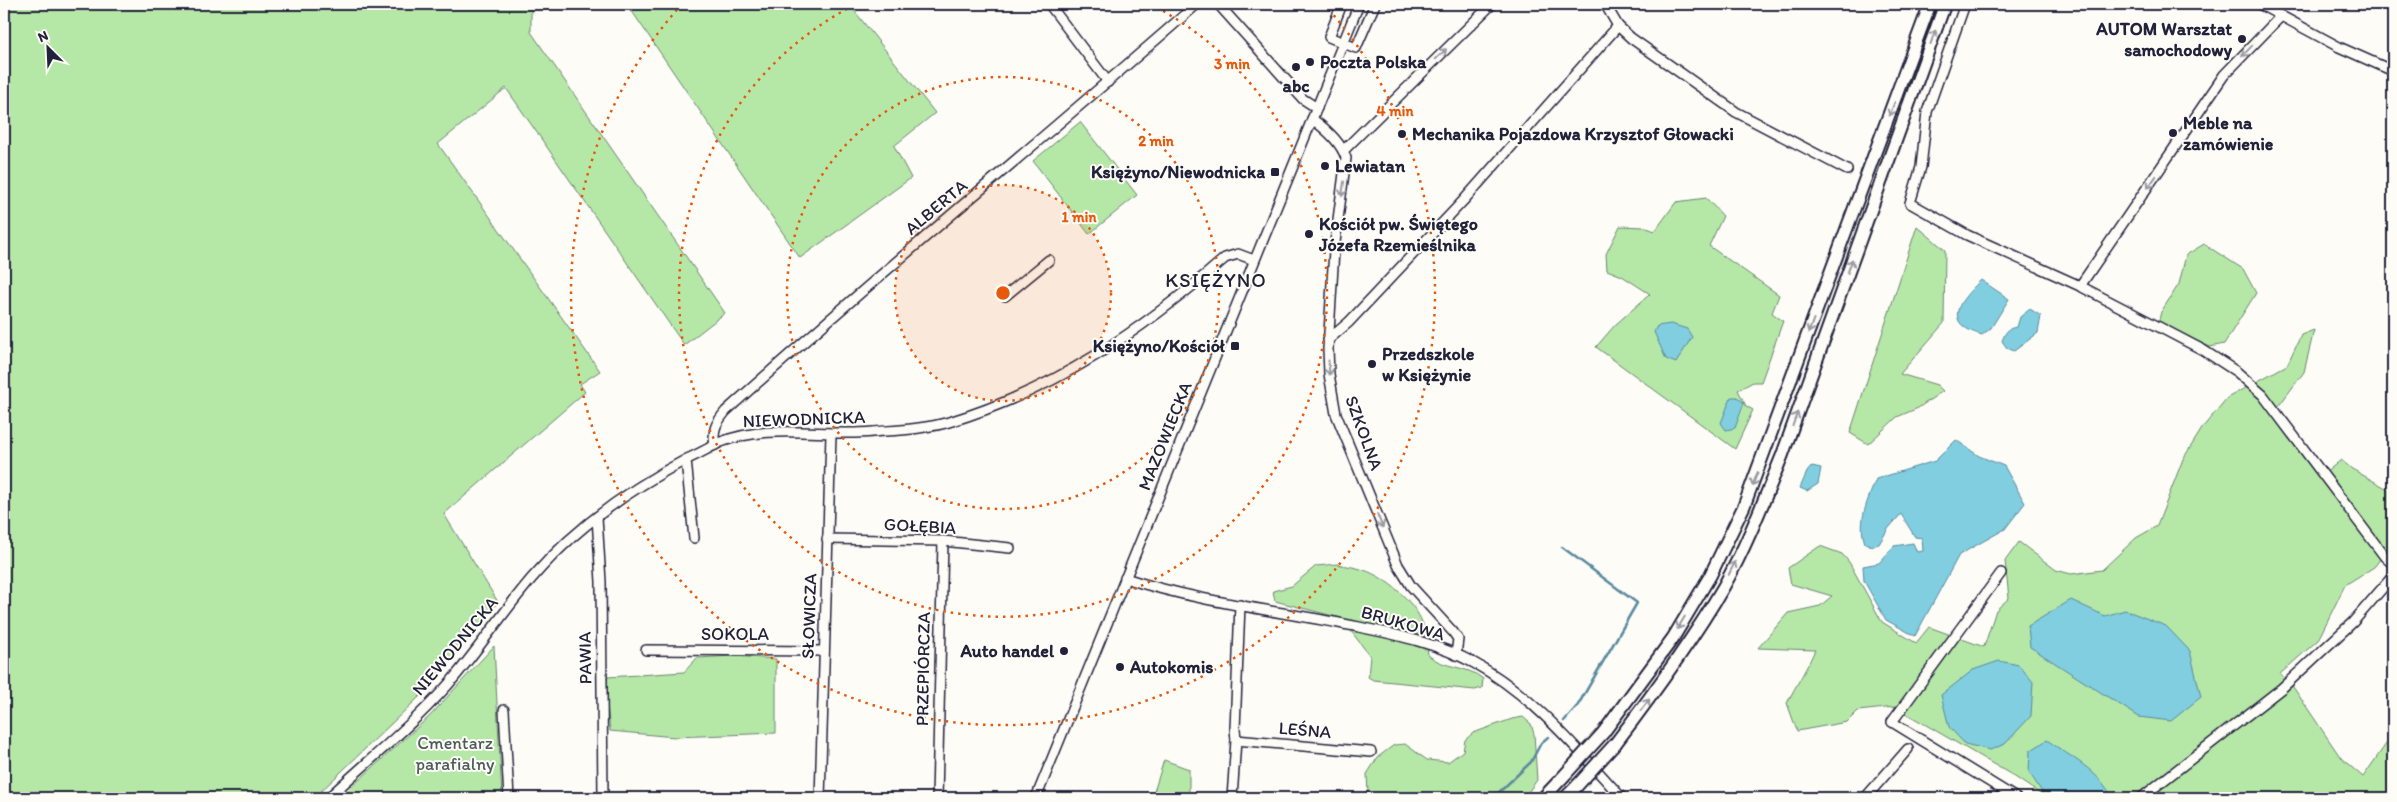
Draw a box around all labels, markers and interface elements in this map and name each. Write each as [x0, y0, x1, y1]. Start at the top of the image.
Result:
place label: AUTOM Warsztat samochodowy [2095, 18, 2233, 61]
north arrow [22, 22, 72, 72]
text: N [35, 27, 51, 46]
one-way arrow [1929, 30, 1938, 46]
marker: AUTOM Warsztat samochodowy [2236, 33, 2248, 45]
one-way arrow [2241, 45, 2253, 57]
one-way arrow [1434, 48, 1447, 60]
place label: Poczta Polska [1320, 51, 1427, 73]
text: 3 min [1214, 55, 1251, 73]
marker: Poczta Polska [1304, 56, 1316, 68]
marker: abc [1290, 61, 1302, 73]
place label: abc [1283, 75, 1310, 97]
one-way arrow [1887, 100, 1896, 116]
text: 4 min [1377, 102, 1414, 120]
place label: Meble na zamówienie [2183, 112, 2274, 155]
place label: Mechanika Pojazdowa Krzysztof Głowacki [1412, 123, 1734, 145]
marker: Meble na zamówienie [2167, 127, 2179, 139]
marker: Mechanika Pojazdowa Krzysztof Głowacki [1396, 128, 1408, 140]
text: 2 min [1138, 132, 1175, 150]
place label: Lewiatan [1335, 155, 1406, 177]
marker: Lewiatan [1319, 160, 1331, 172]
place label: Księżyno/Niewodnicka [1091, 161, 1265, 183]
marker: Księżyno/Niewodnicka [1269, 166, 1281, 178]
street label: ALBERTA [900, 174, 972, 239]
one-way arrow [2147, 175, 2157, 189]
one-way arrow [1337, 181, 1347, 197]
text: 1 min [1062, 208, 1097, 226]
place label: Kościół pw. Świętego Józefa Rzemieślnika [1318, 213, 1478, 256]
marker: Kościół pw. Świętego Józefa Rzemieślnika [1303, 228, 1315, 240]
one-way arrow [1846, 258, 1855, 274]
district label: KSIĘŻYNO [1165, 268, 1267, 292]
centre of rings [994, 284, 1012, 302]
one-way arrow [1806, 318, 1815, 334]
place label: Księżyno/Kościół [1093, 335, 1226, 357]
marker: Księżyno/Kościół [1229, 340, 1241, 352]
place label: Przedszkole w Księżynie [1382, 343, 1475, 386]
marker: Przedszkole w Księżynie [1366, 358, 1378, 370]
one-way arrow [1324, 360, 1334, 376]
street label: MAZOWIECKA [1133, 378, 1197, 494]
street label: SZKOLNA [1340, 393, 1388, 474]
street label: NIEWODNICKA [742, 406, 866, 432]
one-way arrow [1791, 412, 1800, 427]
one-way arrow [1750, 471, 1759, 486]
street label: GOŁĘBIA [883, 513, 957, 539]
one-way arrow [1377, 514, 1386, 529]
one-way arrow [1728, 561, 1738, 576]
street label: SŁOWICZA [797, 572, 822, 659]
street label: NIEWODNICKA [407, 592, 503, 700]
street label: BRUKOWA [1359, 601, 1448, 646]
street label: PRZEPIÓRCZA [911, 611, 935, 726]
one-way arrow [1676, 616, 1686, 630]
street label: SOKOLA [701, 623, 769, 645]
street label: PAWIA [574, 631, 596, 685]
place label: Auto handel [959, 640, 1055, 662]
marker: Auto handel [1058, 645, 1070, 657]
place label: Autokomis [1129, 656, 1213, 678]
marker: Autokomis [1114, 661, 1126, 673]
one-way arrow [1640, 698, 1650, 712]
street label: LEŚNA [1278, 717, 1333, 743]
park label: Cmentarz parafialny [415, 732, 495, 775]

